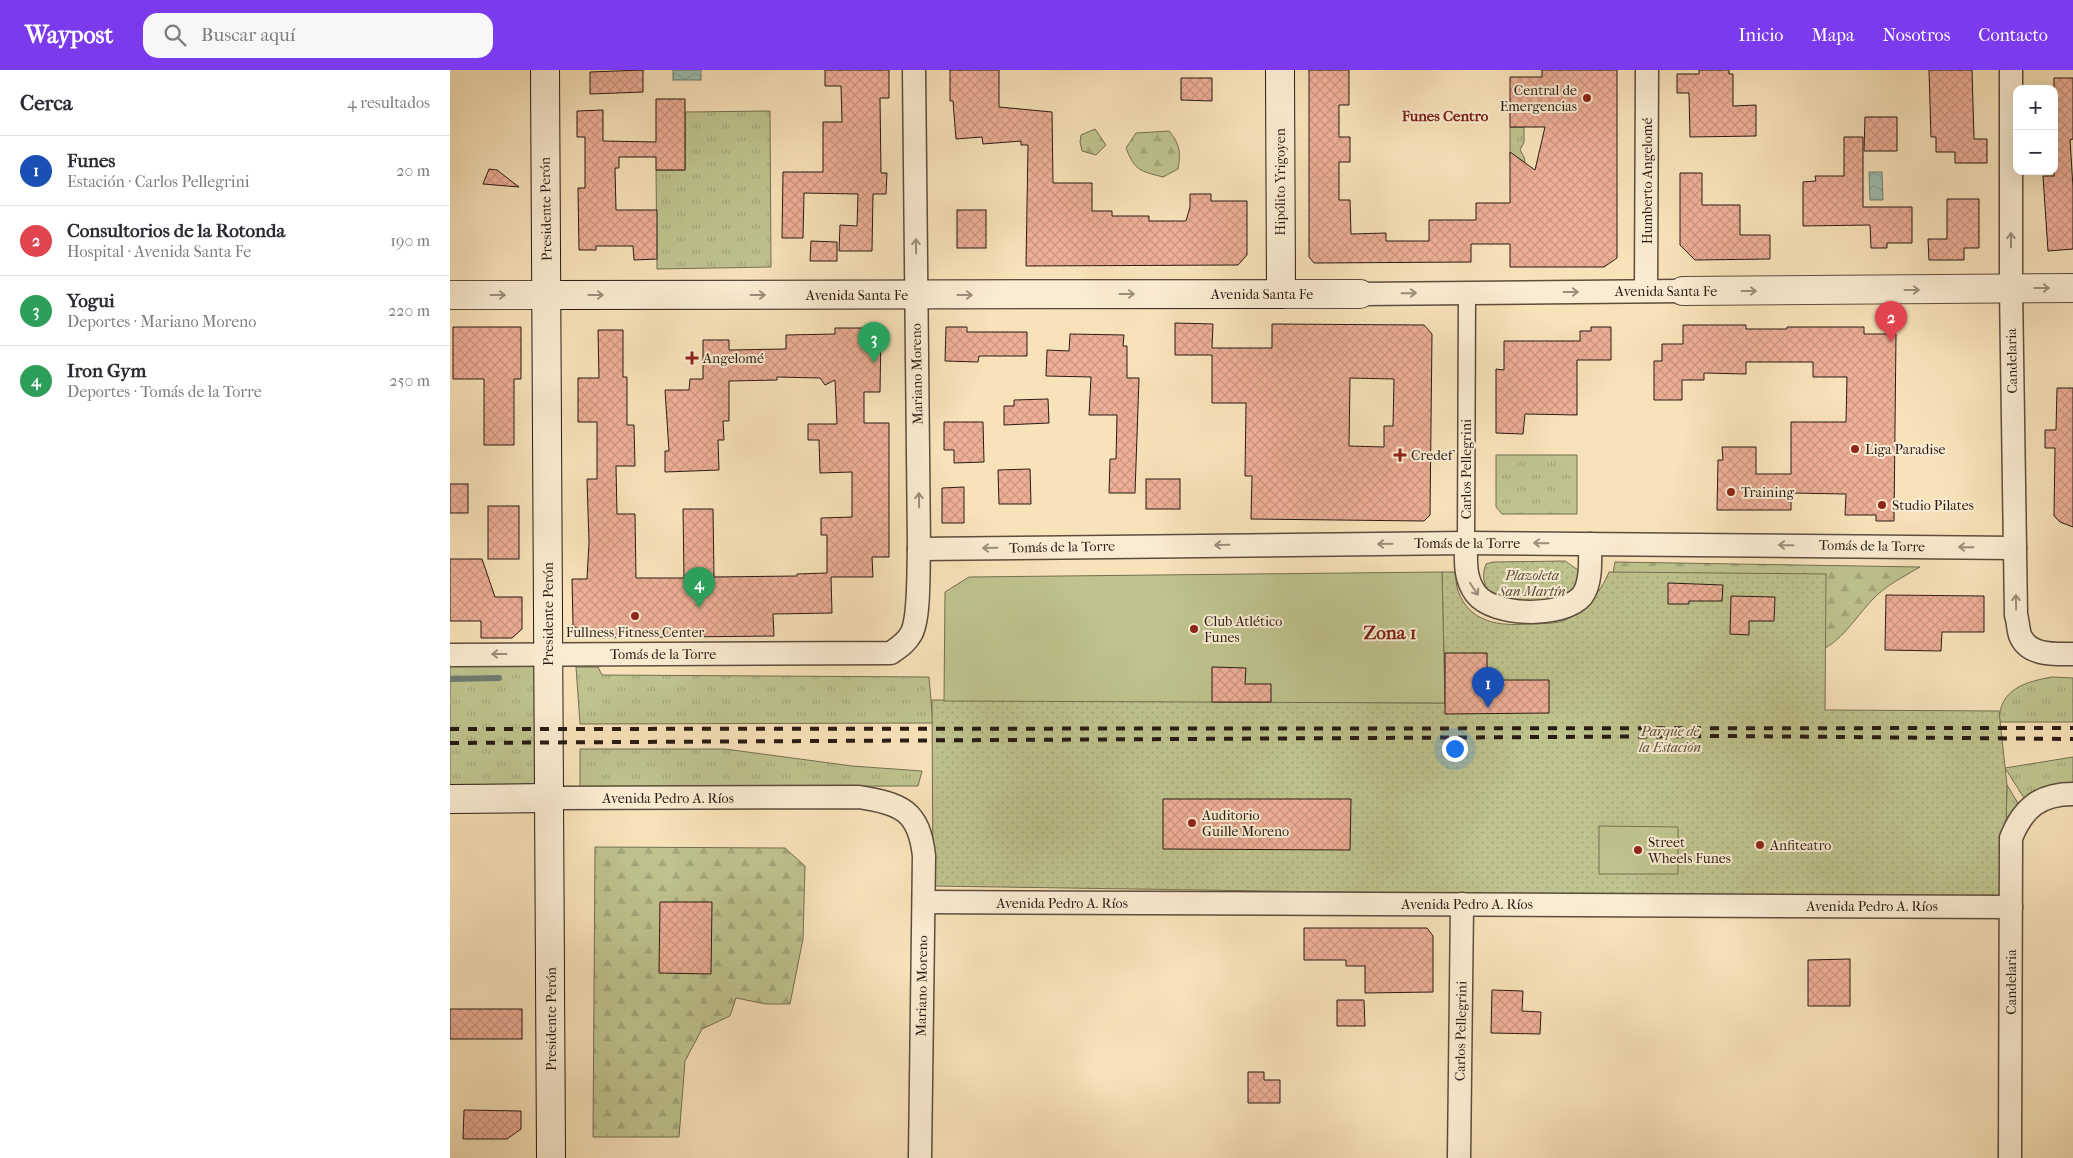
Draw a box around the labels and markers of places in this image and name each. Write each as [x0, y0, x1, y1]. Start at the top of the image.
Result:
place label: Central de Emergencias [1500, 82, 1577, 115]
marker: Central de Emergencias [1581, 92, 1593, 104]
pin: 2 [1875, 301, 1907, 342]
pin: 3 [858, 322, 890, 363]
place label: Angelomé [702, 350, 764, 367]
marker: Angelomé [685, 351, 699, 365]
place label: Liga Paradise [1865, 441, 1946, 458]
marker: Liga Paradise [1849, 443, 1861, 455]
place label: Credef [1411, 447, 1456, 464]
marker: Credef [1393, 448, 1407, 462]
place label: Training [1741, 484, 1794, 501]
marker: Training [1725, 486, 1737, 498]
place label: Studio Pilates [1892, 497, 1974, 514]
marker: Studio Pilates [1876, 499, 1888, 511]
pin: 4 [683, 567, 715, 608]
marker: Fullness Fitness Center [629, 610, 641, 622]
place label: Club Atlético Funes [1204, 613, 1282, 646]
marker: Club Atlético Funes [1188, 623, 1200, 635]
place label: Fullness Fitness Center [566, 624, 704, 641]
pin: 1 [1472, 667, 1504, 708]
place label: Auditorio Guille Moreno [1201, 807, 1289, 840]
marker: Auditorio Guille Moreno [1186, 817, 1198, 829]
place label: Street Wheels Funes [1647, 834, 1731, 867]
place label: Anfiteatro [1769, 837, 1831, 854]
marker: Anfiteatro [1754, 839, 1766, 851]
marker: Street Wheels Funes [1632, 844, 1644, 856]

